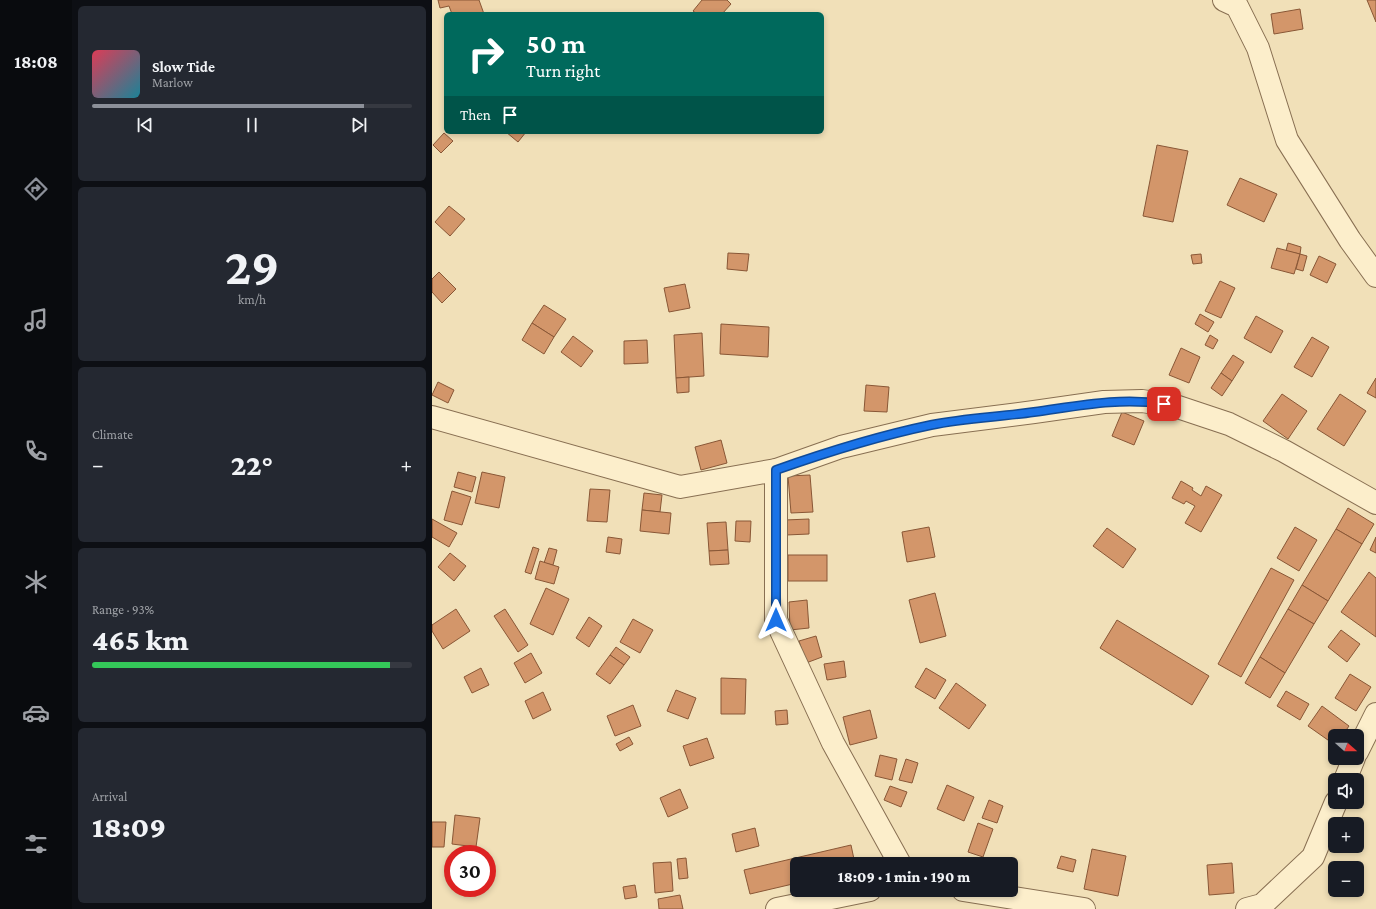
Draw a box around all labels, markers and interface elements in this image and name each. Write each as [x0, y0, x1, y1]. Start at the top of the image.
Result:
icon: right [460, 28, 512, 80]
text: 50 m [526, 28, 586, 59]
text: 18:08 [14, 52, 58, 72]
text: Slow Tide [152, 59, 215, 75]
text: Turn right [526, 61, 600, 81]
text: Marlow [152, 75, 193, 90]
icon: arrive [499, 104, 521, 126]
text: Then [460, 107, 491, 123]
icon: previous [134, 114, 156, 136]
icon: pause [241, 114, 263, 136]
icon: next [348, 114, 370, 136]
icon: directions [22, 175, 50, 203]
text: 29 [225, 237, 279, 295]
text: km/h [238, 292, 266, 307]
icon: music [22, 306, 50, 334]
pin [1147, 387, 1181, 421]
icon: arrive [1153, 393, 1175, 415]
text: Climate [92, 427, 133, 442]
icon: phone [22, 437, 50, 465]
text: 22° [231, 448, 273, 481]
text: − [92, 452, 104, 477]
text: + [400, 452, 412, 477]
icon: climate [22, 568, 50, 596]
position arrow [755, 599, 797, 641]
text: Range · 93% [92, 602, 154, 617]
text: 465 km [92, 623, 189, 656]
icon: car [22, 699, 50, 727]
north arrow [1328, 729, 1364, 765]
map controls [1328, 729, 1364, 897]
button: sound [1328, 773, 1364, 809]
text: Arrival [92, 789, 127, 804]
text: 18:09 [92, 810, 166, 843]
button: + [1328, 817, 1364, 853]
icon: filters [22, 830, 50, 858]
speed limit sign: 30 [444, 845, 496, 897]
button: − [1328, 861, 1364, 897]
text: 18:09 · 1 min · 190 m [838, 869, 970, 885]

